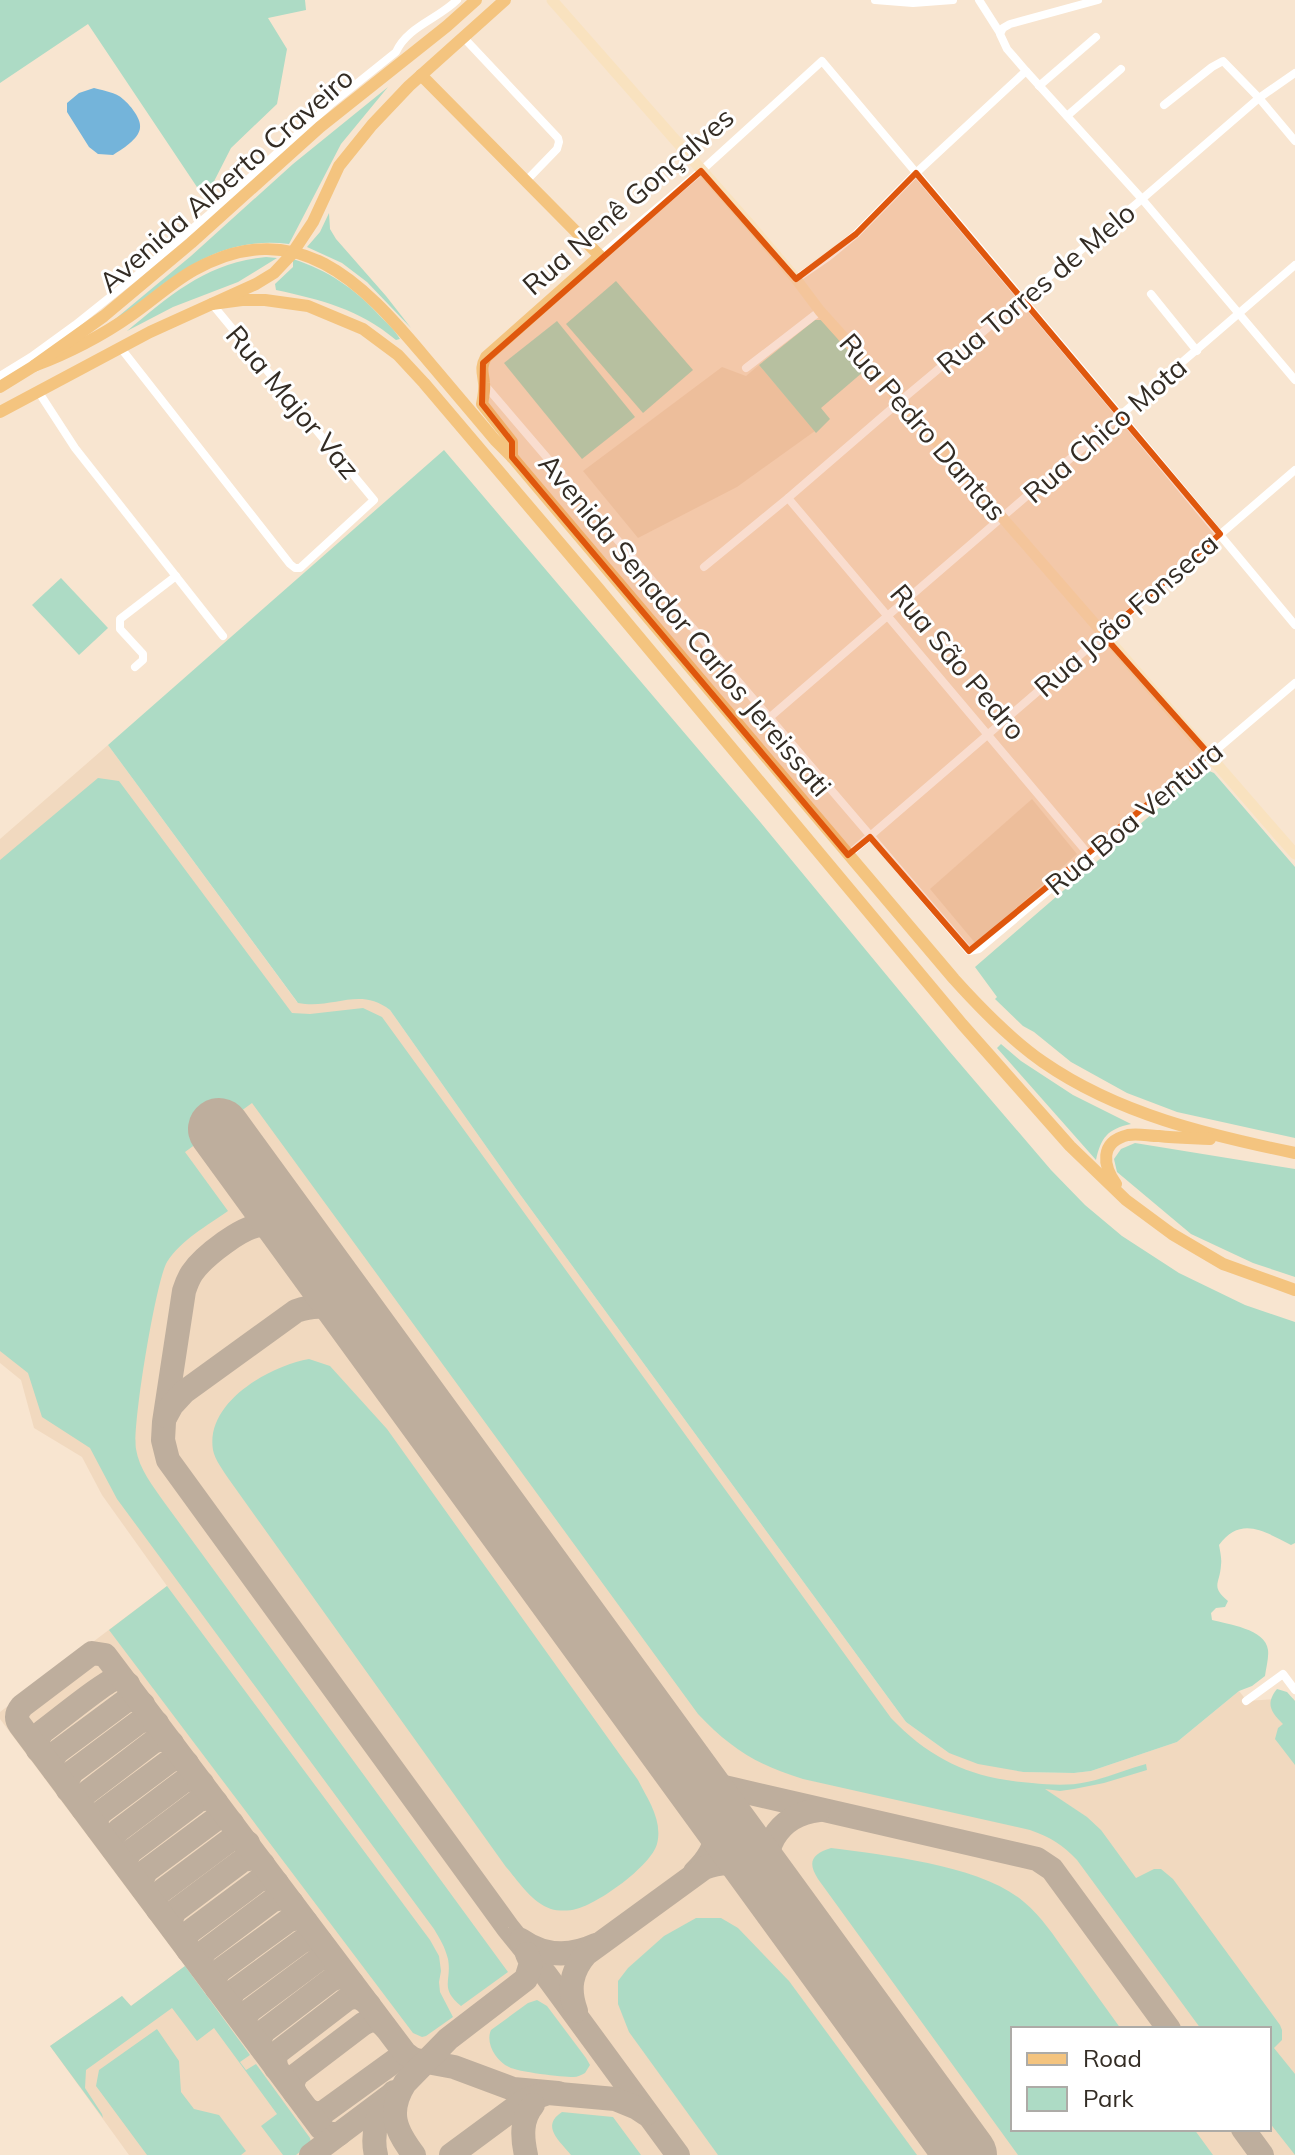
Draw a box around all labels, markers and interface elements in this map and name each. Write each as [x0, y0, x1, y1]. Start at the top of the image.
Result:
street label: Avenida Alberto Craveiro [91, 60, 360, 300]
street label: Rua Nenê Gonçalves [515, 99, 741, 302]
street label: Rua Torres de Melo [929, 194, 1142, 381]
street label: Rua Major Vaz [219, 318, 368, 486]
street label: Rua Pedro Dantas [832, 326, 1014, 528]
street label: Rua Chico Mota [1016, 349, 1194, 510]
street label: Avenida Senador Carlos Jereissati [532, 446, 839, 803]
street label: Rua João Fonseca [1027, 525, 1225, 704]
street label: Rua São Pedro [883, 577, 1034, 747]
street label: Rua Boa Ventura [1038, 733, 1230, 902]
legend [1011, 2027, 1271, 2131]
text: Road [1083, 2043, 1142, 2073]
text: Park [1083, 2083, 1134, 2113]

